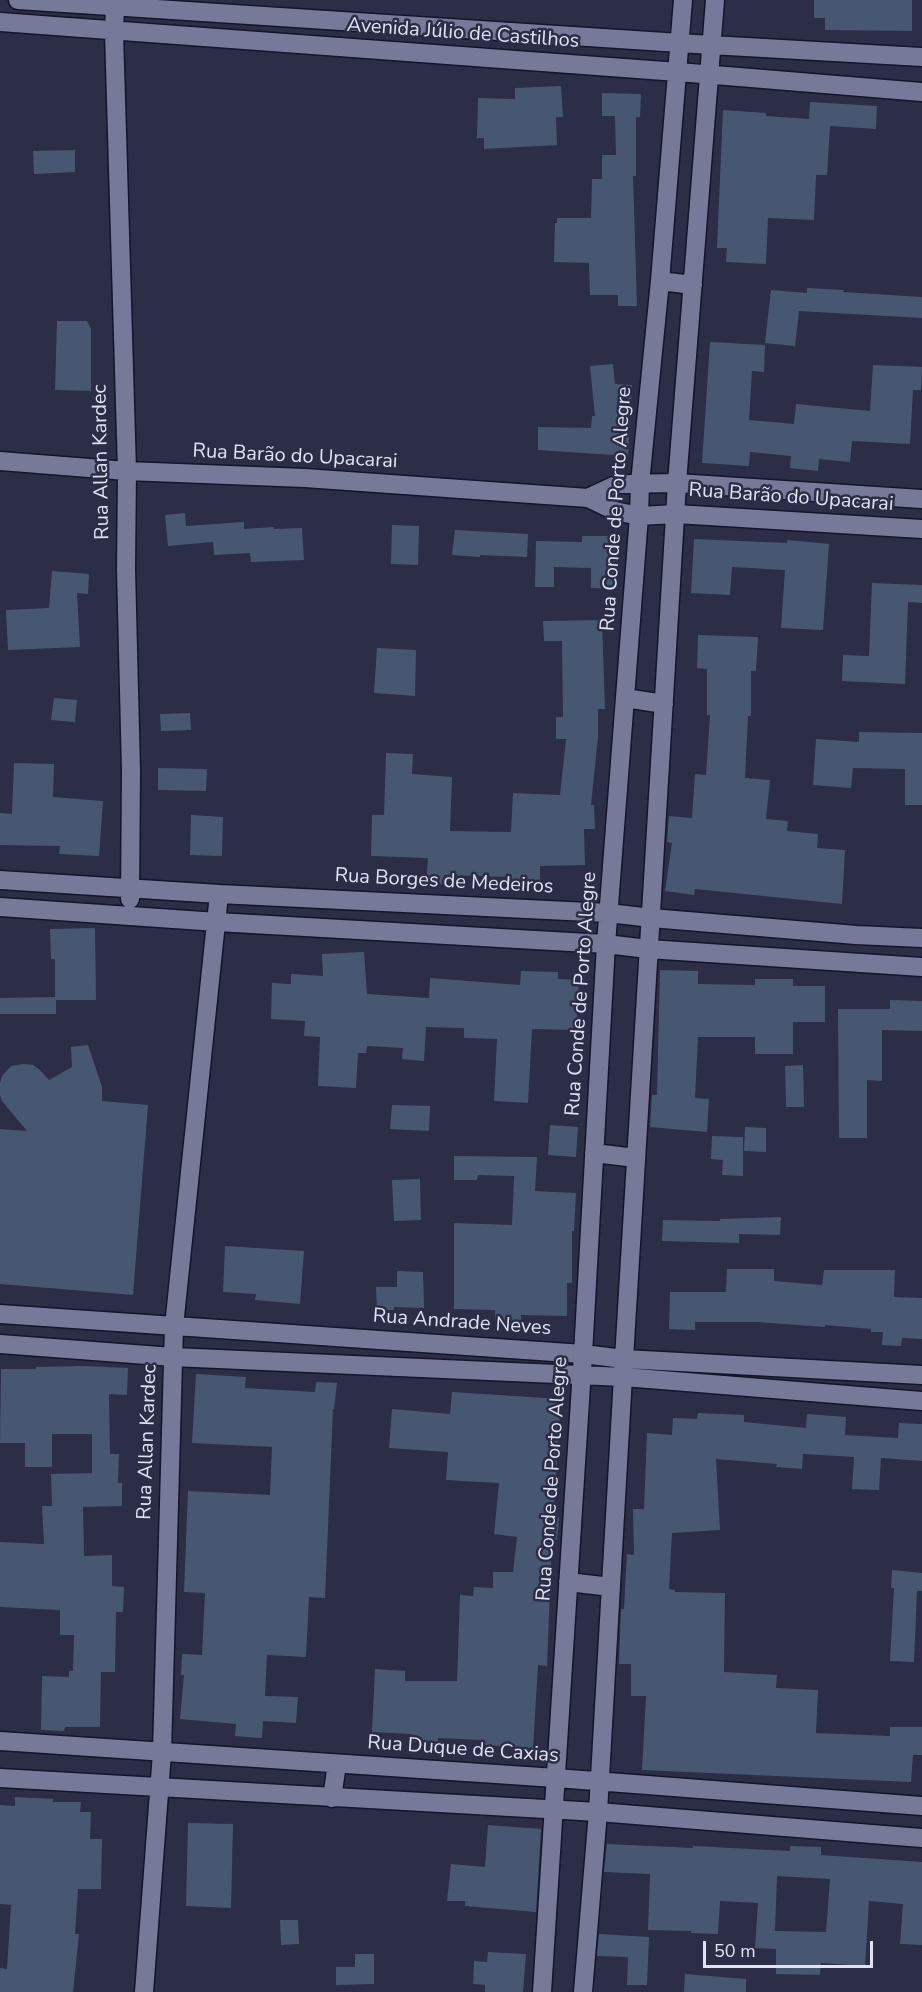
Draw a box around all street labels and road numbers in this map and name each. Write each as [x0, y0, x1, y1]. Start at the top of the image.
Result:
street label: Avenida Júlio de Castilhos [346, 14, 580, 54]
street label: Rua Allan Kardec [89, 384, 115, 540]
street label: Rua Conde de Porto Alegre [596, 386, 638, 632]
street label: Rua Barão do Upacarai [192, 440, 398, 474]
street label: Rua Barão do Upacarai [688, 479, 894, 517]
street label: Rua Borges de Medeiros [334, 864, 554, 900]
street label: Rua Conde de Porto Alegre [561, 871, 603, 1117]
street label: Rua Andrade Neves [372, 1305, 552, 1341]
street label: Rua Conde de Porto Alegre [532, 1356, 574, 1602]
street label: Rua Allan Kardec [133, 1364, 163, 1520]
street label: Rua Duque de Caxias [367, 1731, 559, 1769]

